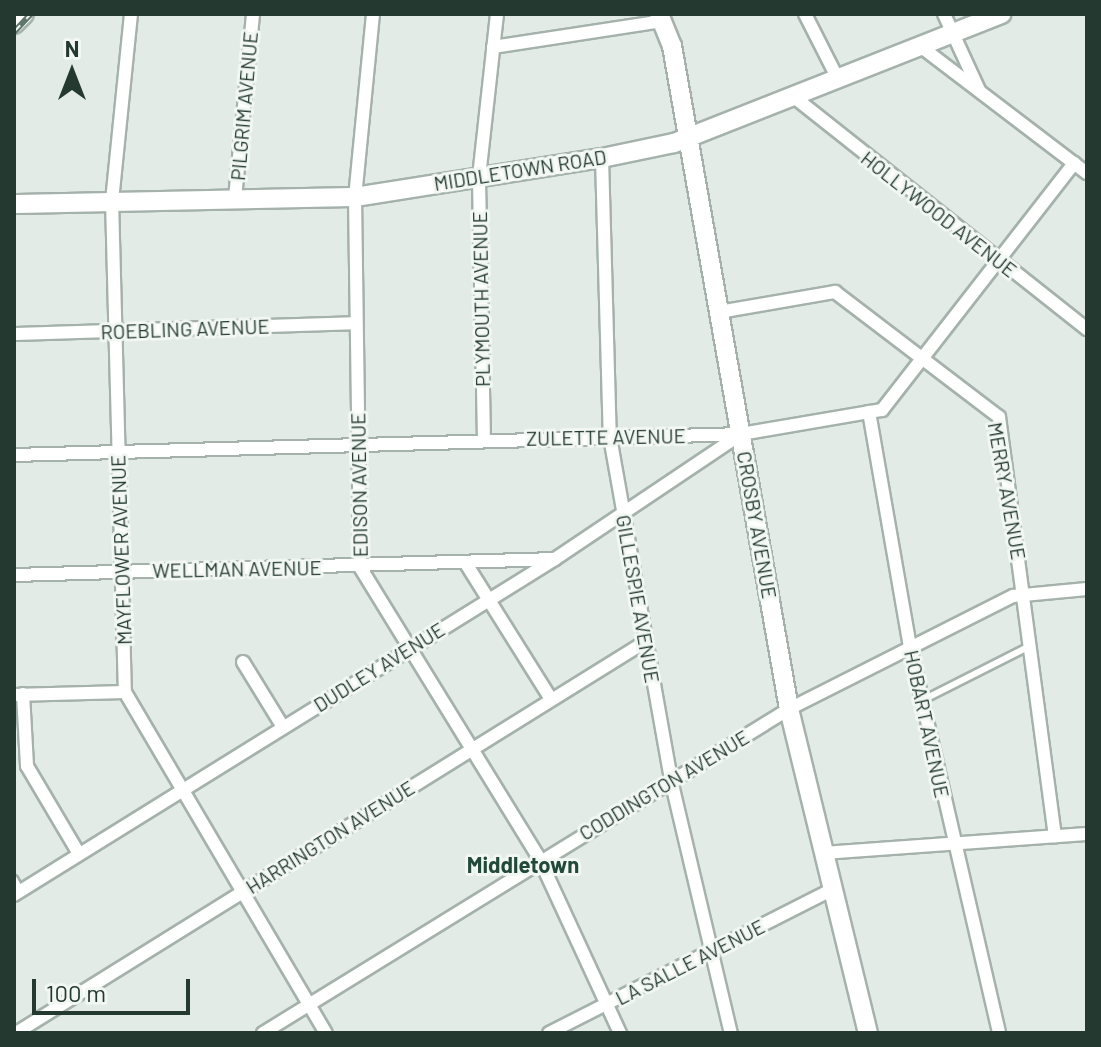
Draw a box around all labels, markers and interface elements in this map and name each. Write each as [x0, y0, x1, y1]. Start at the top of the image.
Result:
street label: PILGRIM AVENUE [226, 30, 262, 182]
north arrow [32, 32, 112, 112]
text: N [65, 35, 79, 61]
street label: MIDDLETOWN ROAD [432, 145, 608, 195]
street label: HOLLYWOOD AVENUE [856, 146, 1022, 282]
street label: PLYMOUTH AVENUE [467, 211, 495, 387]
street label: ROEBLING AVENUE [100, 314, 270, 344]
street label: EDISON AVENUE [346, 412, 372, 558]
street label: MERRY AVENUE [983, 420, 1031, 562]
street label: ZULETTE AVENUE [526, 424, 686, 450]
street label: CROSBY AVENUE [732, 449, 782, 601]
street label: MAYFLOWER AVENUE [106, 455, 136, 645]
street label: GILLESPIE AVENUE [611, 513, 665, 685]
street label: WELLMAN AVENUE [152, 556, 322, 582]
street label: DUDLEY AVENUE [309, 617, 449, 717]
street label: HOBART AVENUE [900, 648, 954, 800]
street label: CODDINGTON AVENUE [575, 725, 753, 845]
street label: HARRINGTON AVENUE [241, 775, 419, 899]
district label: Middletown [467, 852, 579, 878]
street label: LA SALLE AVENUE [611, 914, 769, 1010]
scale bar [36, 963, 194, 1013]
text: 100 m [46, 978, 106, 1007]

